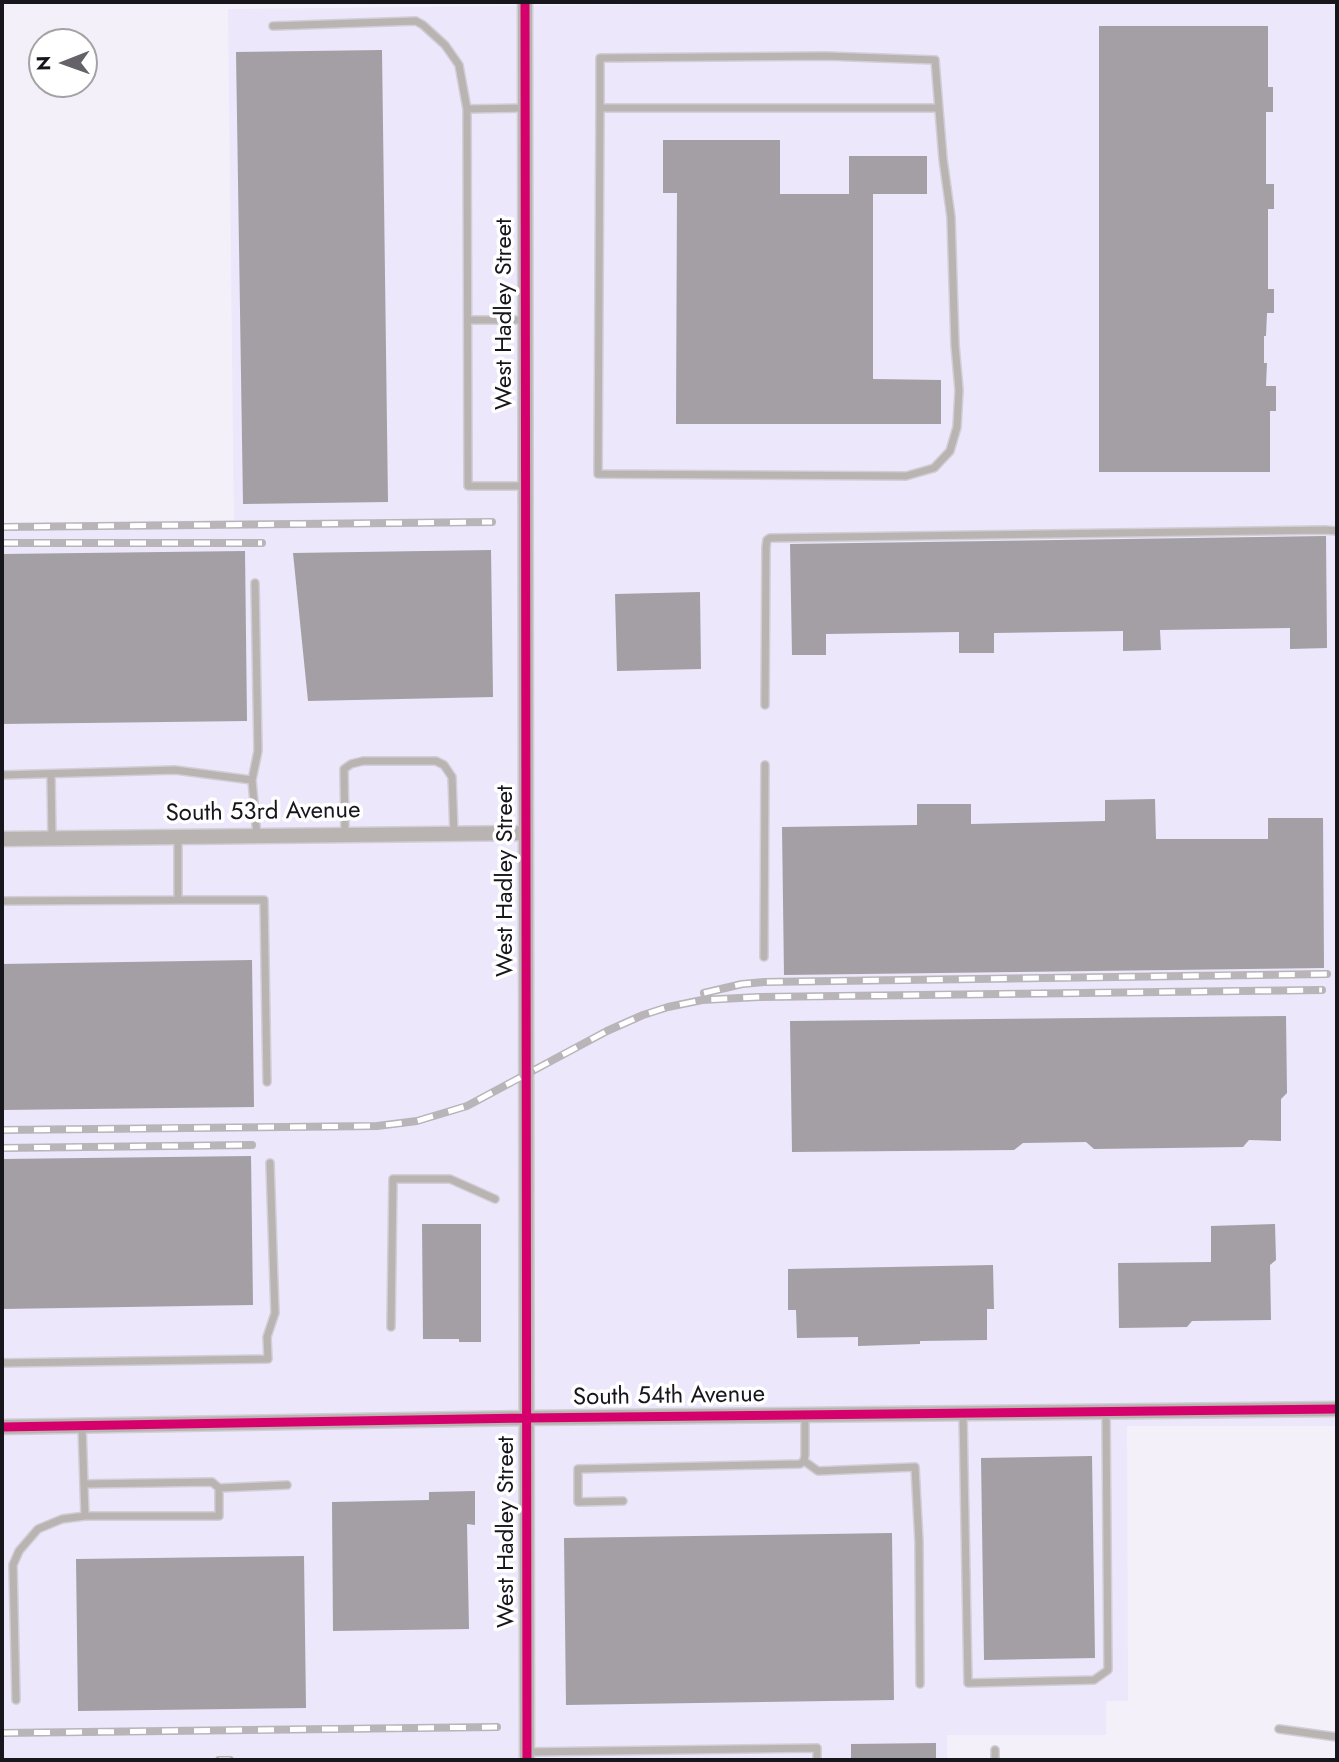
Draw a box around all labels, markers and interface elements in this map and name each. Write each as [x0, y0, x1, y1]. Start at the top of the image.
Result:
north arrow [28, 28, 98, 98]
text: N [30, 56, 57, 71]
street label: West Hadley Street [491, 218, 519, 410]
street label: West Hadley Street [492, 785, 520, 977]
street label: South 53rd Avenue [165, 797, 361, 829]
street label: South 54th Avenue [573, 1381, 765, 1413]
street label: West Hadley Street [493, 1436, 521, 1628]

